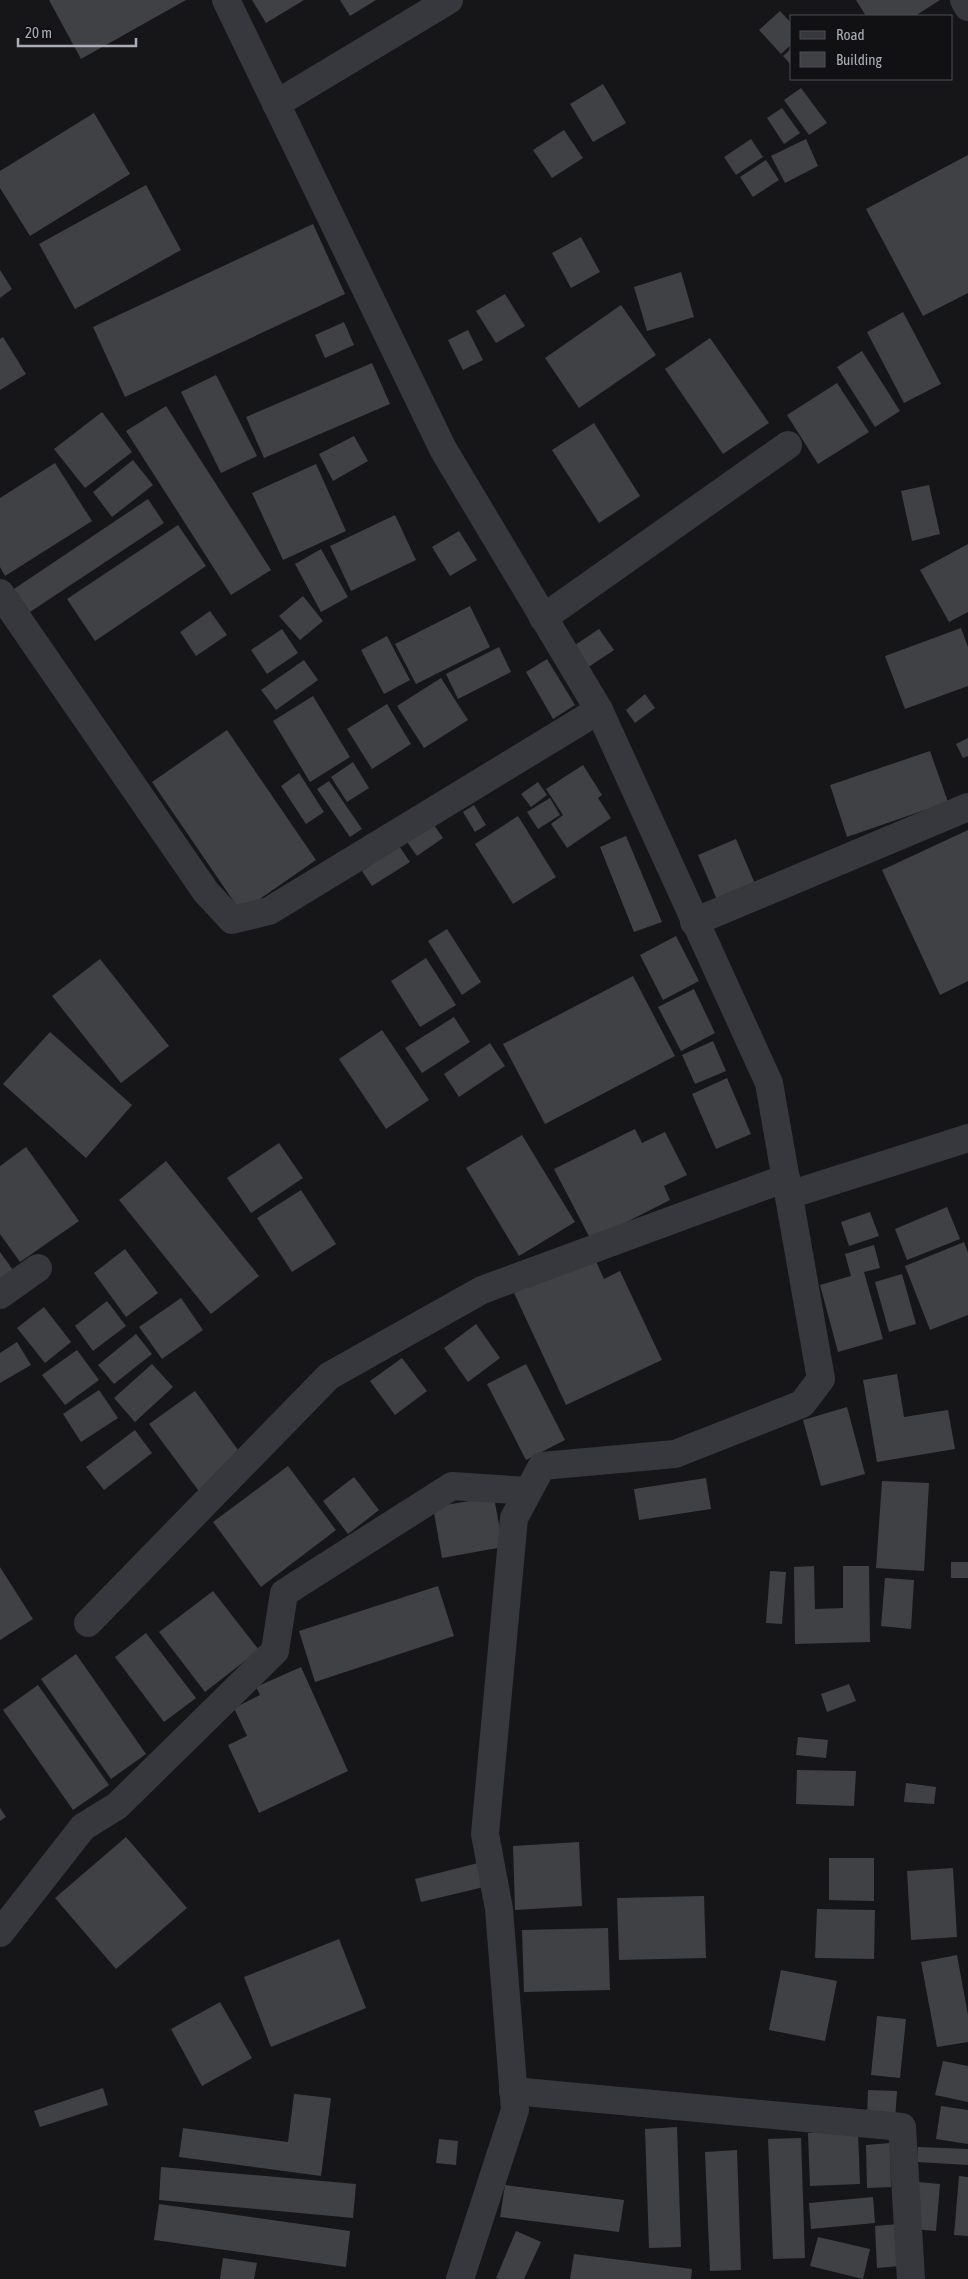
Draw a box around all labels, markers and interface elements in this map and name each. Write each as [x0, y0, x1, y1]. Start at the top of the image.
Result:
scale bar [18, 15, 135, 47]
legend [790, 15, 953, 80]
text: 20 m [25, 24, 52, 41]
text: Road [836, 26, 865, 43]
text: Building [836, 51, 882, 68]

